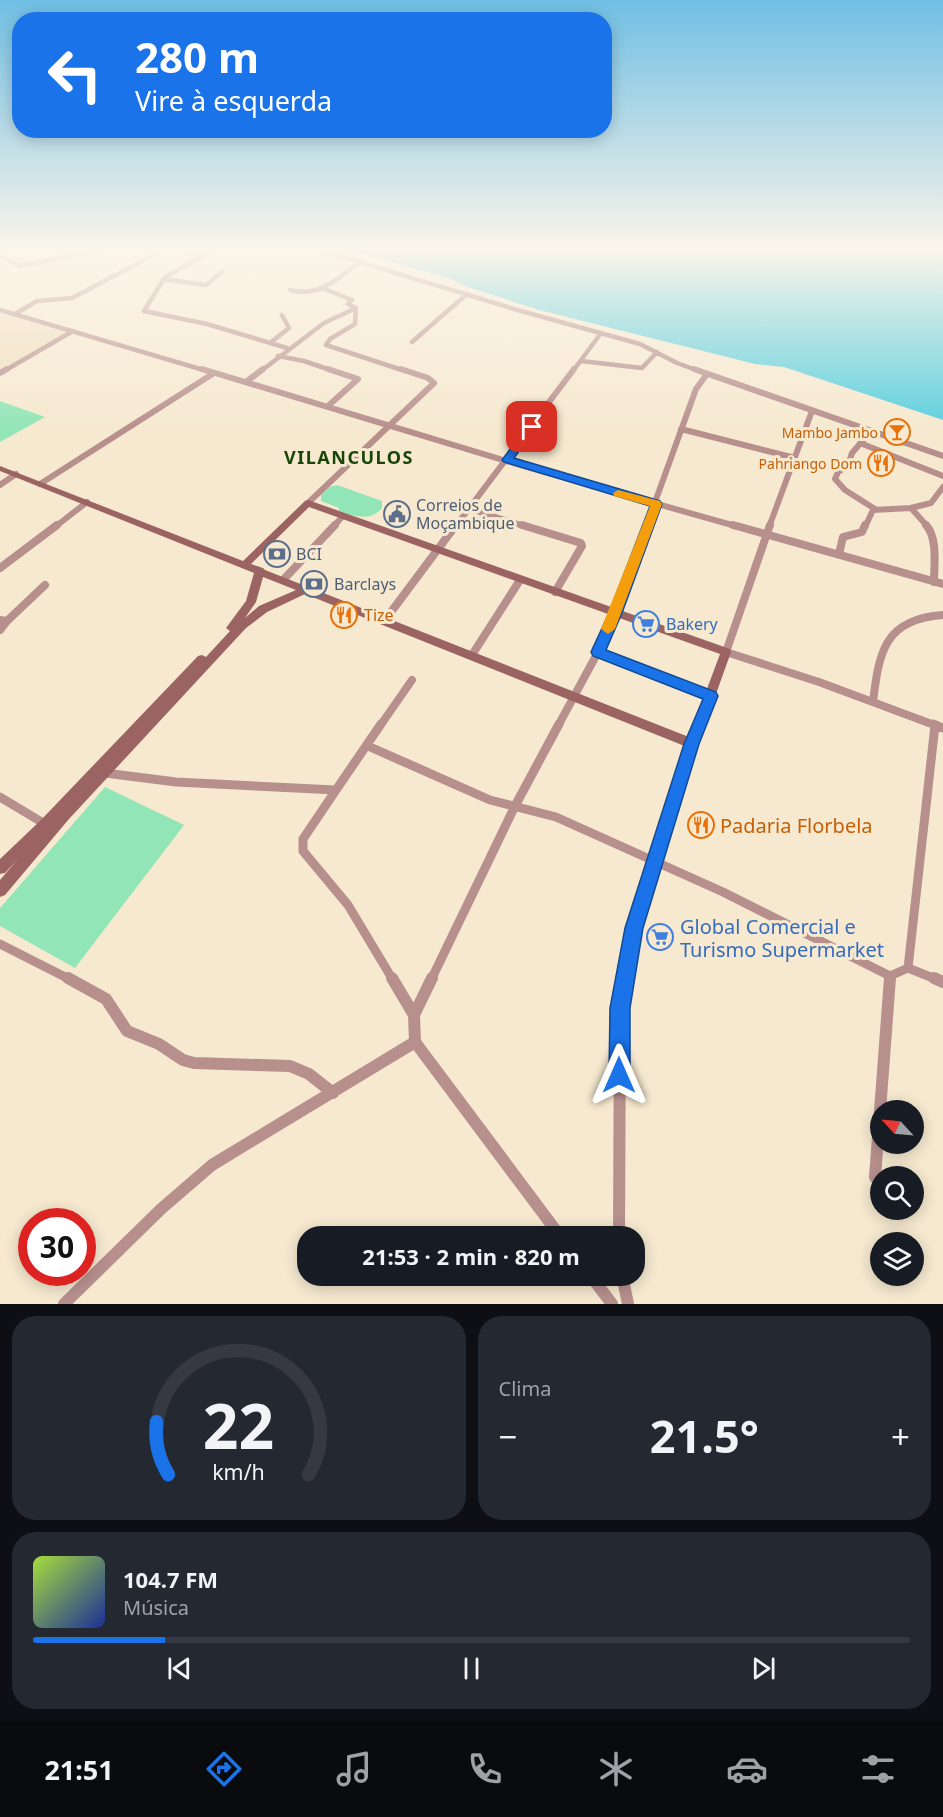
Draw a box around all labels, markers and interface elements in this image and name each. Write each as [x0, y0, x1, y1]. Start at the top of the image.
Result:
text: 280 m [135, 28, 259, 85]
icon: left [36, 36, 114, 114]
text: Vire à esquerda [135, 82, 332, 119]
pin [506, 401, 557, 452]
icon: arrive [515, 410, 548, 443]
bar icon: Mambo Jambo [882, 417, 912, 447]
place label: Mambo Jambo [782, 423, 878, 442]
district label: VILANCULOS [284, 445, 414, 469]
restaurant icon: Pahriango Dom [866, 448, 896, 478]
place label: Pahriango Dom [759, 454, 862, 473]
place label: Correios de Moçambique [416, 494, 515, 534]
public building icon: Correios de Moçambique [382, 499, 412, 529]
bank icon: BCI [262, 539, 292, 569]
place label: BCI [296, 543, 322, 565]
bank icon: Barclays [299, 569, 329, 599]
place label: Barclays [334, 573, 396, 595]
restaurant icon: Tize [329, 600, 359, 630]
place label: Tize [364, 604, 394, 626]
supermarket icon: Bakery [631, 609, 661, 639]
place label: Bakery [666, 613, 719, 635]
restaurant icon: Padaria Florbela [686, 810, 716, 840]
place label: Padaria Florbela [720, 812, 873, 839]
place label: Global Comercial e Turismo Supermarket [680, 913, 884, 963]
supermarket icon: Global Comercial e Turismo Supermarket [645, 922, 675, 952]
position arrow [587, 1043, 651, 1107]
north arrow [870, 1100, 924, 1154]
map controls [870, 1100, 924, 1286]
button: search [870, 1166, 924, 1220]
speed limit sign: 30 [18, 1208, 96, 1286]
button: layers [870, 1232, 924, 1286]
text: 21:53 · 2 min · 820 m [362, 1241, 580, 1271]
text: Clima [499, 1375, 551, 1402]
text: 22 [203, 1382, 274, 1467]
text: 21.5° [650, 1405, 759, 1466]
text: − [499, 1414, 517, 1459]
text: + [891, 1414, 910, 1459]
text: km/h [212, 1457, 265, 1486]
text: 104.7 FM [123, 1564, 218, 1594]
text: Música [123, 1594, 189, 1621]
icon: previous [163, 1652, 196, 1685]
icon: pause [455, 1652, 488, 1685]
icon: next [747, 1652, 780, 1685]
icon: directions [203, 1748, 245, 1790]
icon: music [333, 1748, 375, 1790]
icon: phone [464, 1748, 506, 1790]
icon: climate [595, 1748, 637, 1790]
icon: car [726, 1748, 768, 1790]
icon: filters [857, 1748, 899, 1790]
text: 21:51 [44, 1751, 114, 1788]

